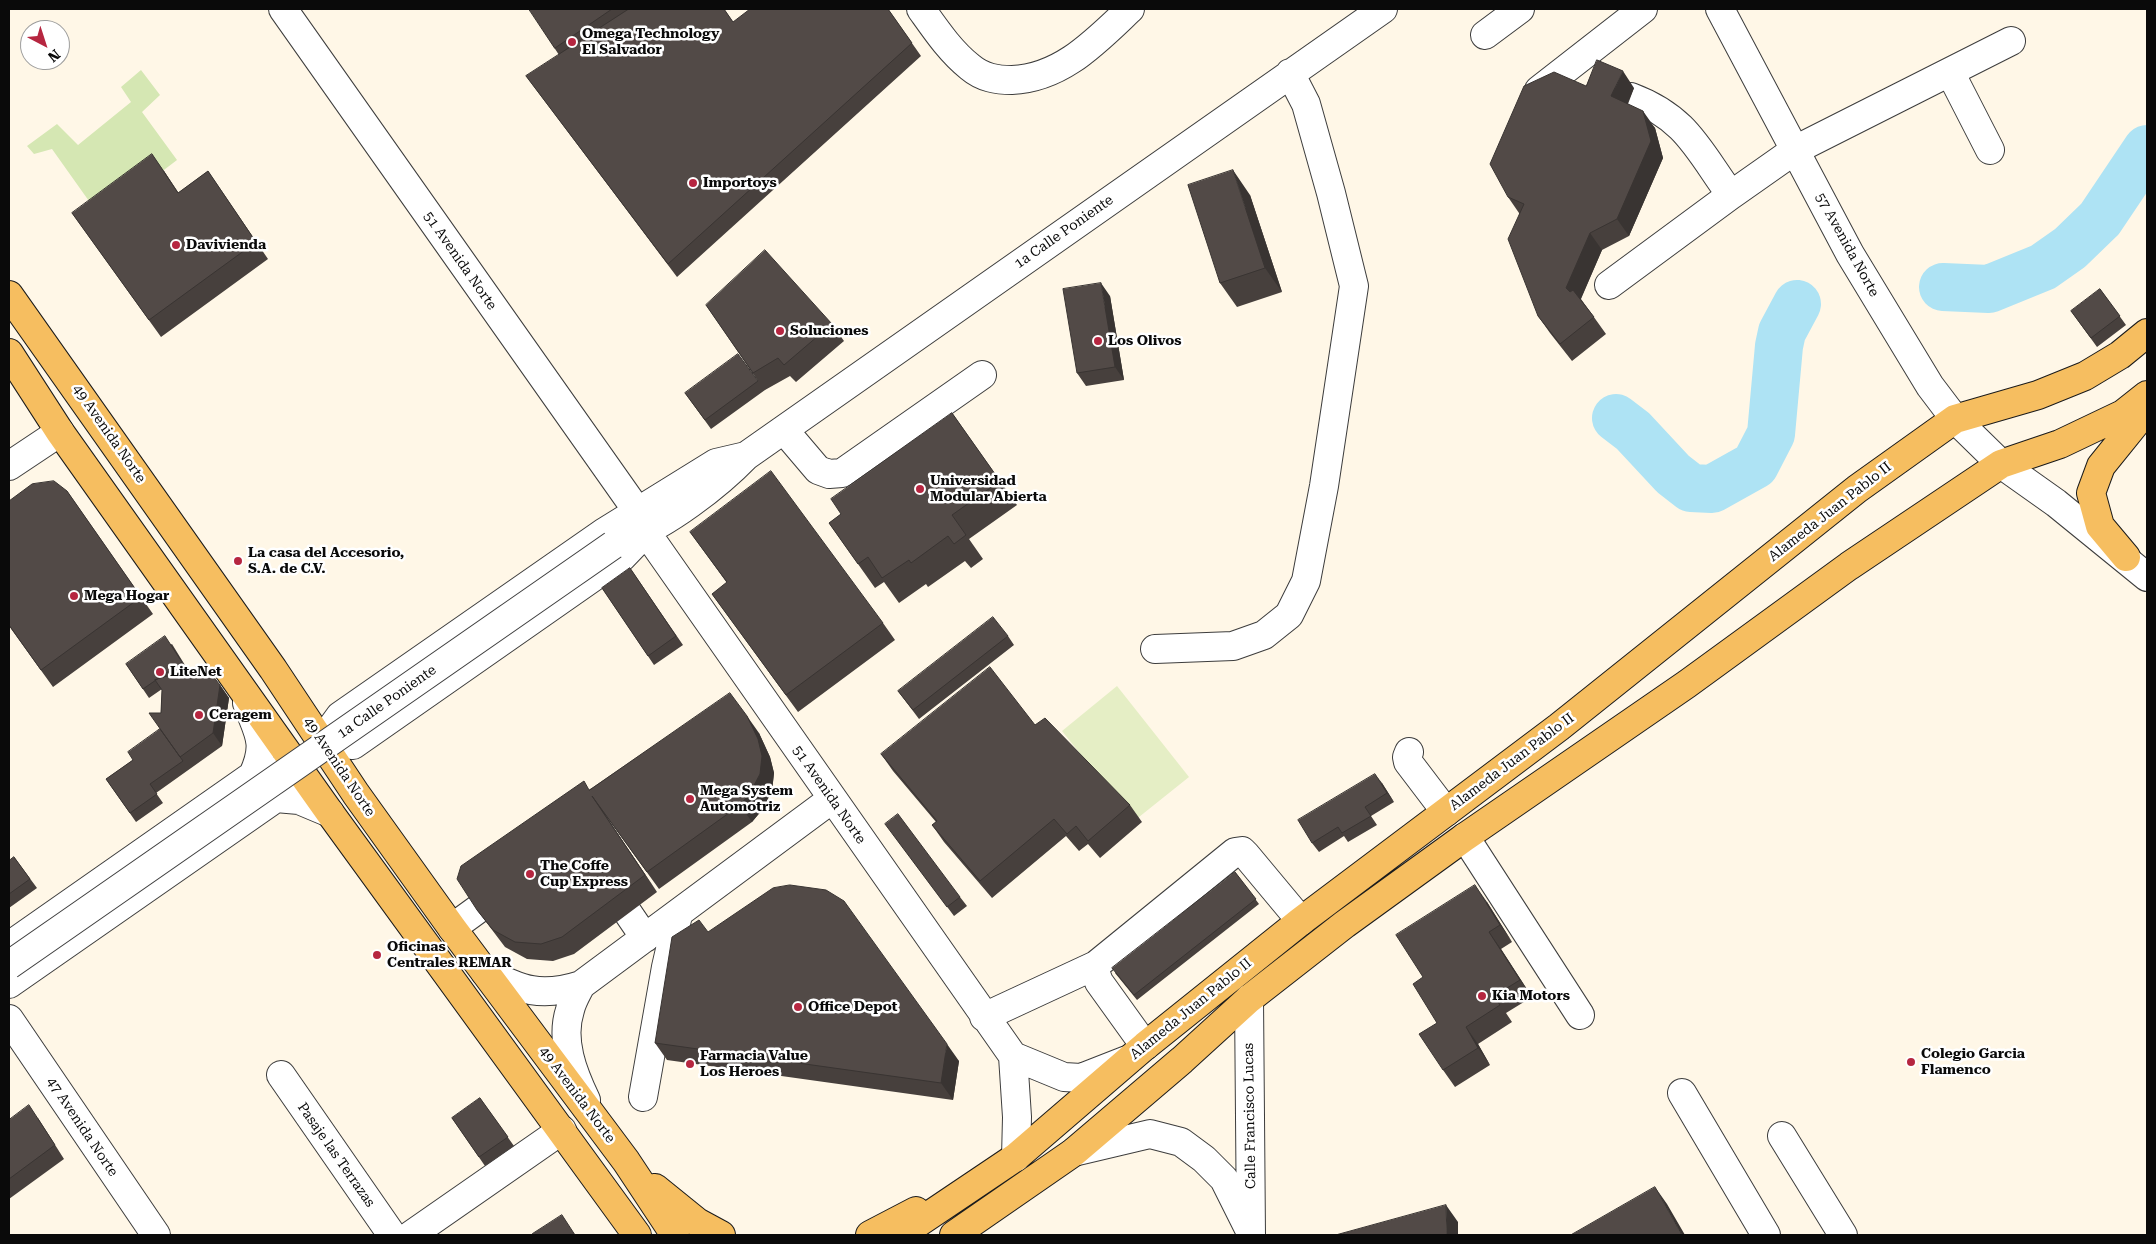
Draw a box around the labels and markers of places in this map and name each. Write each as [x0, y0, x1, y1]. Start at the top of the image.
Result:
place label: Omega Technology El Salvador [582, 26, 719, 58]
marker: Omega Technology El Salvador [566, 36, 578, 48]
place label: Importoys [703, 175, 777, 191]
marker: Importoys [687, 177, 699, 189]
place label: Davivienda [186, 237, 266, 253]
marker: Davivienda [170, 239, 182, 251]
place label: Soluciones [790, 323, 869, 339]
marker: Soluciones [774, 325, 786, 337]
place label: Los Olivos [1108, 333, 1182, 349]
marker: Los Olivos [1092, 335, 1104, 347]
place label: Universidad Modular Abierta [930, 473, 1047, 506]
marker: Universidad Modular Abierta [914, 483, 926, 495]
place label: La casa del Accesorio, S.A. de C.V. [248, 545, 404, 578]
marker: La casa del Accesorio, S.A. de C.V. [232, 555, 244, 567]
place label: Mega Hogar [84, 588, 169, 604]
marker: Mega Hogar [68, 590, 80, 602]
place label: LiteNet [170, 664, 222, 680]
marker: LiteNet [154, 666, 166, 678]
place label: Ceragem [209, 707, 272, 723]
marker: Ceragem [193, 709, 205, 721]
place label: Mega System Automotriz [700, 783, 793, 816]
marker: Mega System Automotriz [684, 793, 696, 805]
place label: The Coffe Cup Express [540, 858, 628, 890]
marker: The Coffe Cup Express [524, 868, 536, 880]
place label: Oficinas Centrales REMAR [387, 939, 512, 972]
marker: Oficinas Centrales REMAR [371, 949, 383, 961]
place label: Kia Motors [1492, 988, 1570, 1004]
marker: Kia Motors [1476, 990, 1488, 1002]
place label: Office Depot [808, 999, 897, 1015]
marker: Office Depot [792, 1001, 804, 1013]
place label: Colegio Garcia Flamenco [1921, 1046, 2025, 1078]
place label: Farmacia Value Los Heroes [700, 1048, 808, 1080]
marker: Colegio Garcia Flamenco [1905, 1056, 1917, 1068]
marker: Farmacia Value Los Heroes [684, 1058, 696, 1070]

